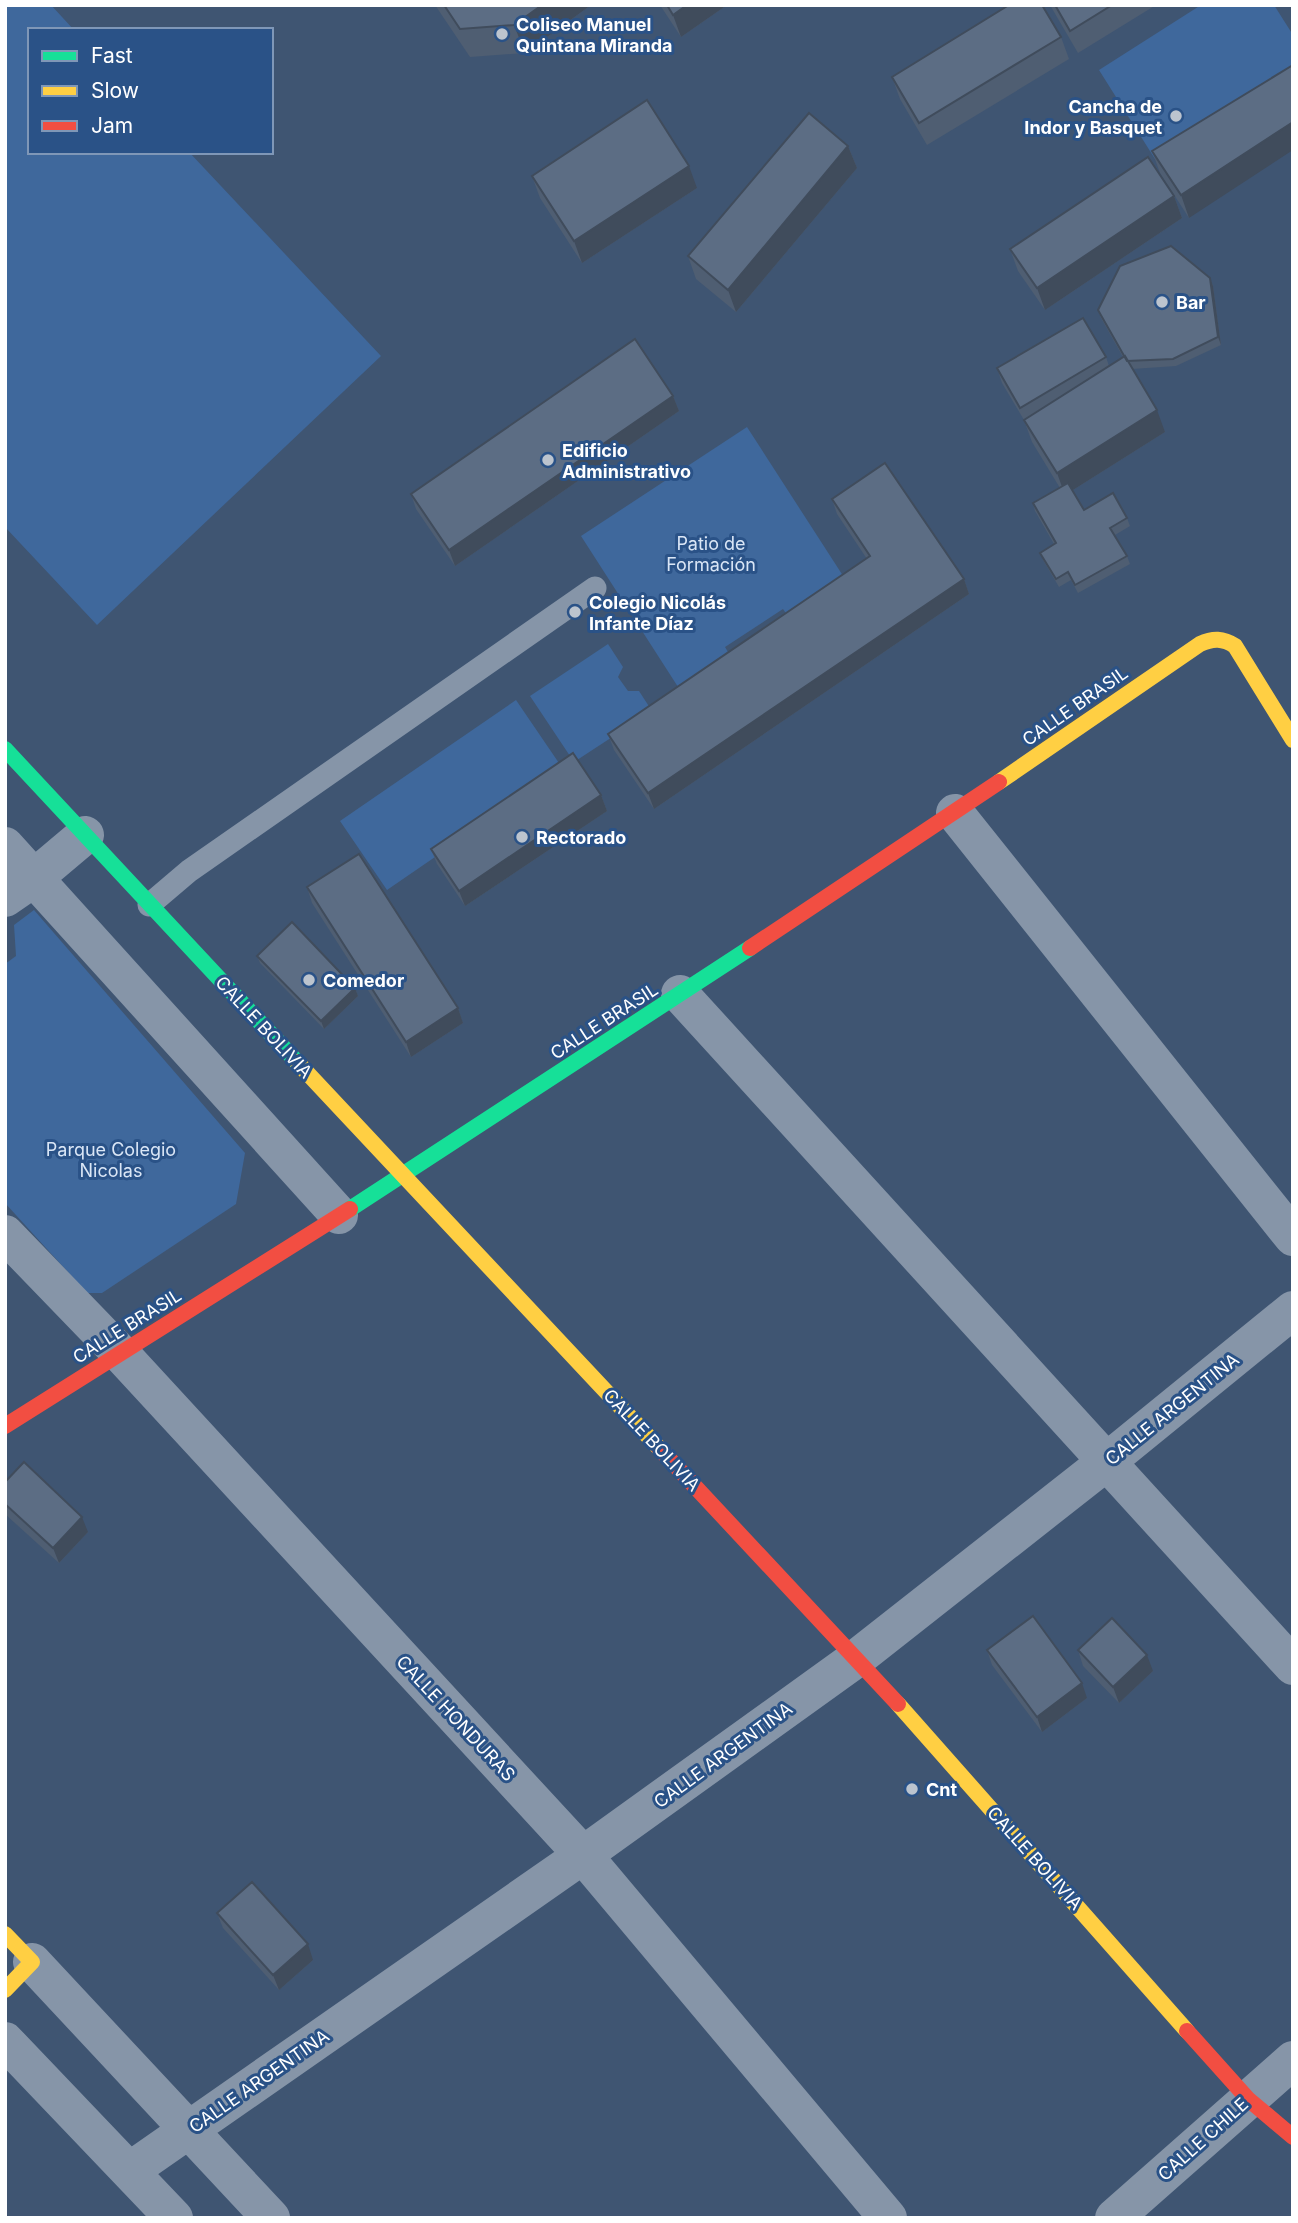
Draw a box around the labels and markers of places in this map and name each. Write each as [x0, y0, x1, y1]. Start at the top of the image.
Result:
place label: Coliseo Manuel Quintana Miranda [516, 14, 673, 56]
marker: Coliseo Manuel Quintana Miranda [494, 26, 510, 42]
place label: Cancha de Indor y Basquet [1024, 96, 1162, 138]
marker: Cancha de Indor y Basquet [1168, 108, 1184, 124]
place label: Bar [1176, 292, 1206, 313]
marker: Bar [1154, 294, 1170, 310]
place label: Edificio Administrativo [562, 440, 691, 482]
marker: Edificio Administrativo [540, 452, 556, 468]
place label: Colegio Nicolás Infante Díaz [589, 592, 726, 634]
marker: Colegio Nicolás Infante Díaz [567, 604, 583, 620]
place label: Rectorado [536, 827, 626, 848]
marker: Rectorado [514, 829, 530, 845]
place label: Comedor [323, 970, 404, 991]
marker: Comedor [301, 972, 317, 988]
place label: Cnt [926, 1779, 958, 1800]
marker: Cnt [904, 1781, 920, 1797]

